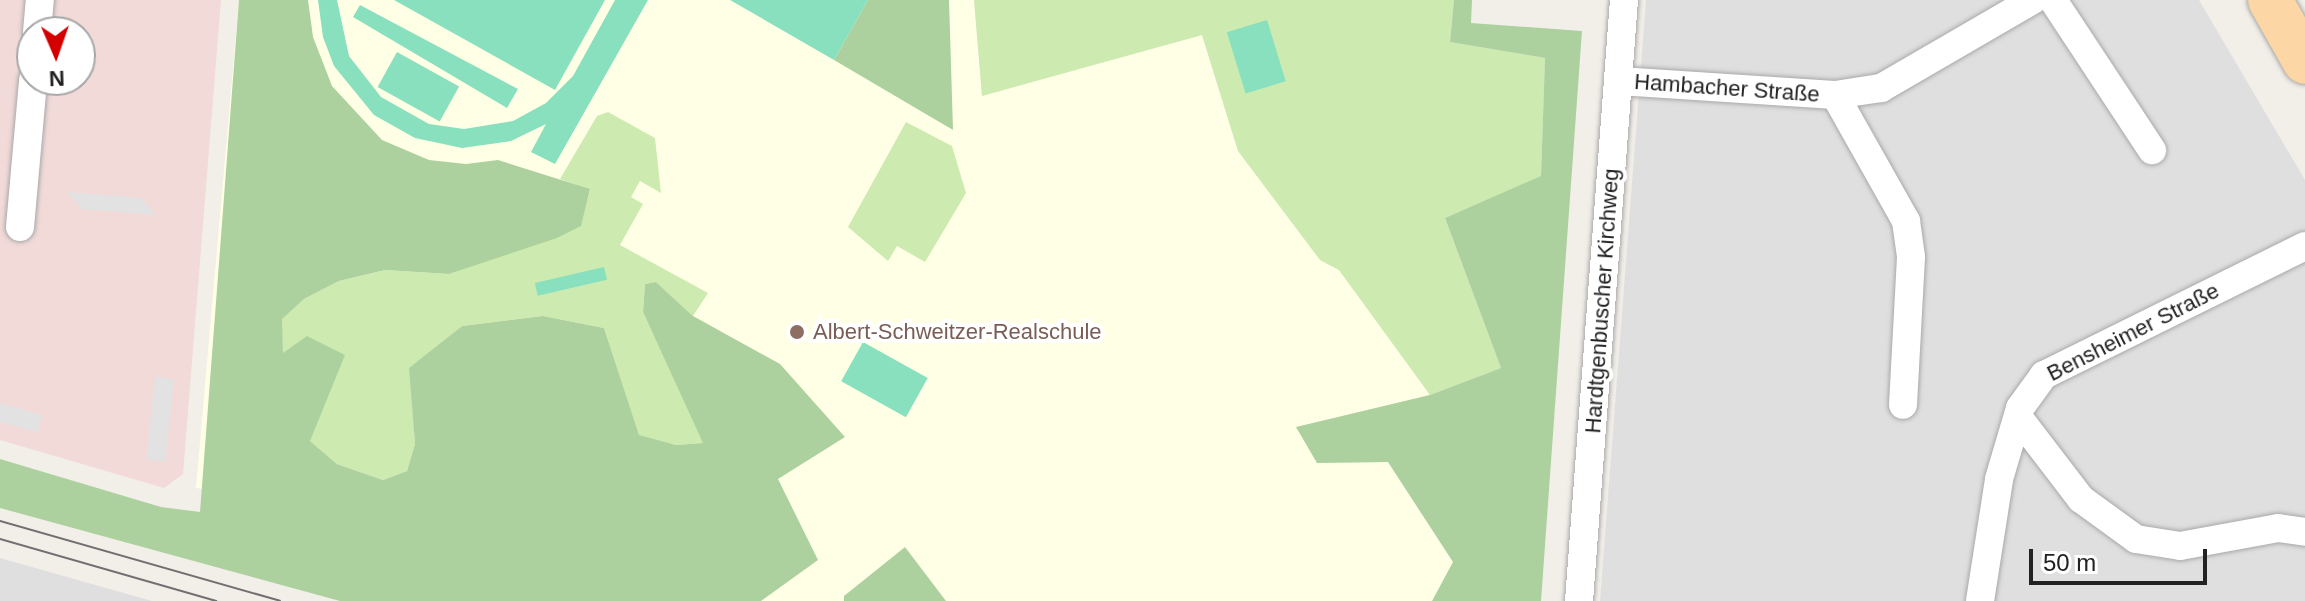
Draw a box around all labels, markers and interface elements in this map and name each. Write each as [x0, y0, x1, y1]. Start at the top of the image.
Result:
north arrow [16, 16, 96, 96]
text: N [48, 66, 65, 91]
street label: Hambacher Straße [1633, 68, 1821, 108]
street label: Hardtgenbuscher Kirchweg [1580, 168, 1624, 434]
street label: Bensheimer Straße [2043, 277, 2223, 387]
place label: Albert-Schweitzer-Realschule [813, 319, 1102, 345]
marker: Albert-Schweitzer-Realschule [788, 323, 806, 341]
scale bar [2033, 533, 2211, 583]
text: 50 m [2043, 549, 2096, 576]

